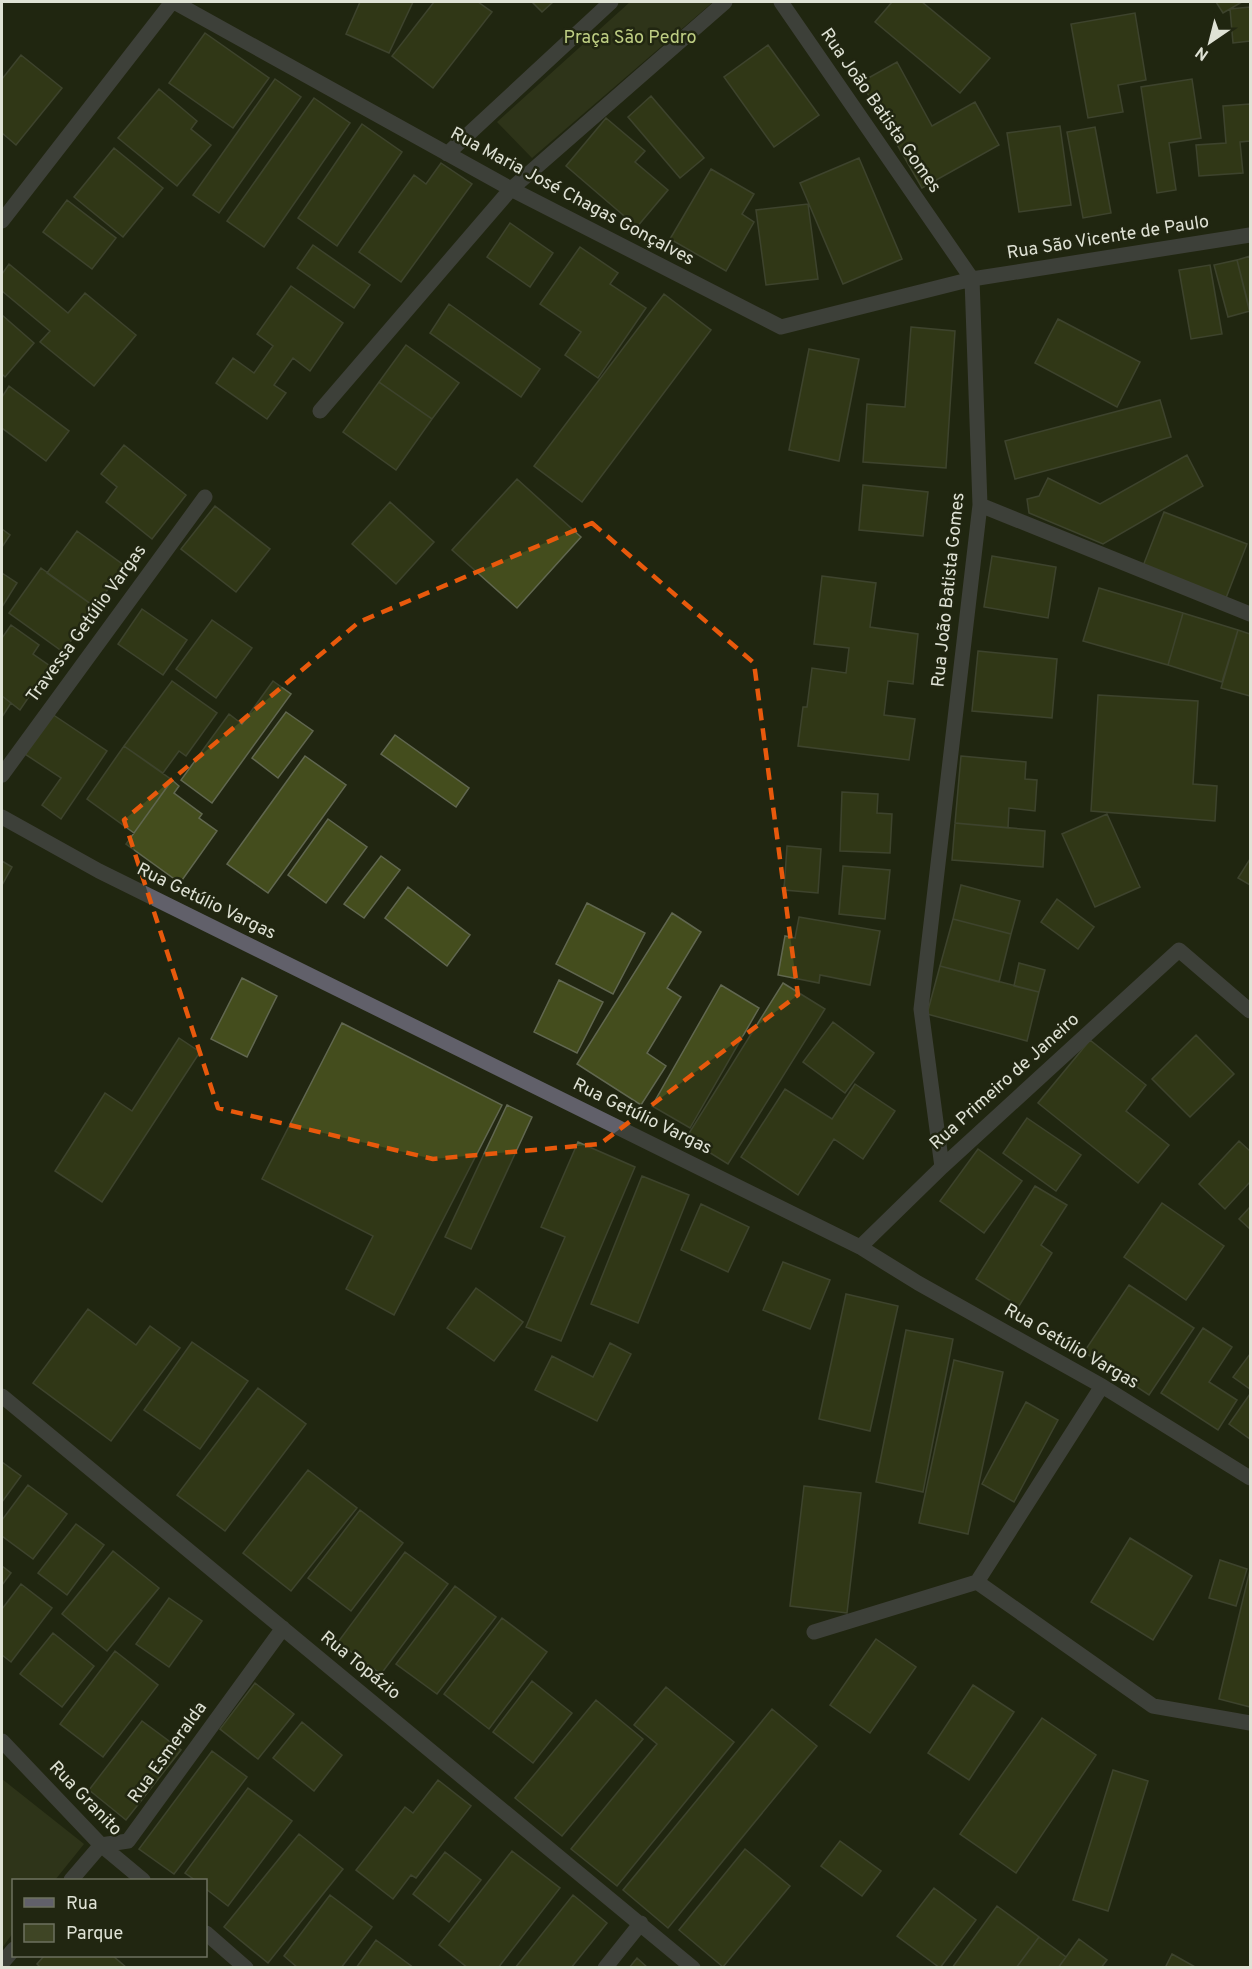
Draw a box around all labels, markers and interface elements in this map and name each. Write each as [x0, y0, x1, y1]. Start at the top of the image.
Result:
north arrow [1180, 12, 1240, 72]
street label: Rua João Batista Gomes [814, 24, 946, 198]
park label: Praça São Pedro [564, 27, 696, 50]
text: N [1192, 41, 1213, 64]
street label: Rua Maria José Chagas Gonçalves [446, 123, 698, 271]
street label: Rua São Vicente de Paulo [1005, 211, 1211, 265]
street label: Rua João Batista Gomes [927, 491, 971, 689]
street label: Travessa Getúlio Vargas [22, 540, 152, 708]
street label: Rua Getúlio Vargas [133, 858, 279, 946]
street label: Rua Primeiro de Janeiro [925, 1009, 1085, 1155]
street label: Rua Getúlio Vargas [569, 1073, 715, 1161]
street label: Rua Getúlio Vargas [1000, 1299, 1142, 1395]
street label: Rua Topázio [315, 1627, 405, 1705]
street label: Rua Esmeralda [123, 1698, 213, 1808]
street label: Rua Granito [43, 1757, 127, 1841]
legend [12, 1879, 207, 1957]
text: Rua [66, 1893, 97, 1916]
text: Parque [66, 1923, 123, 1946]

